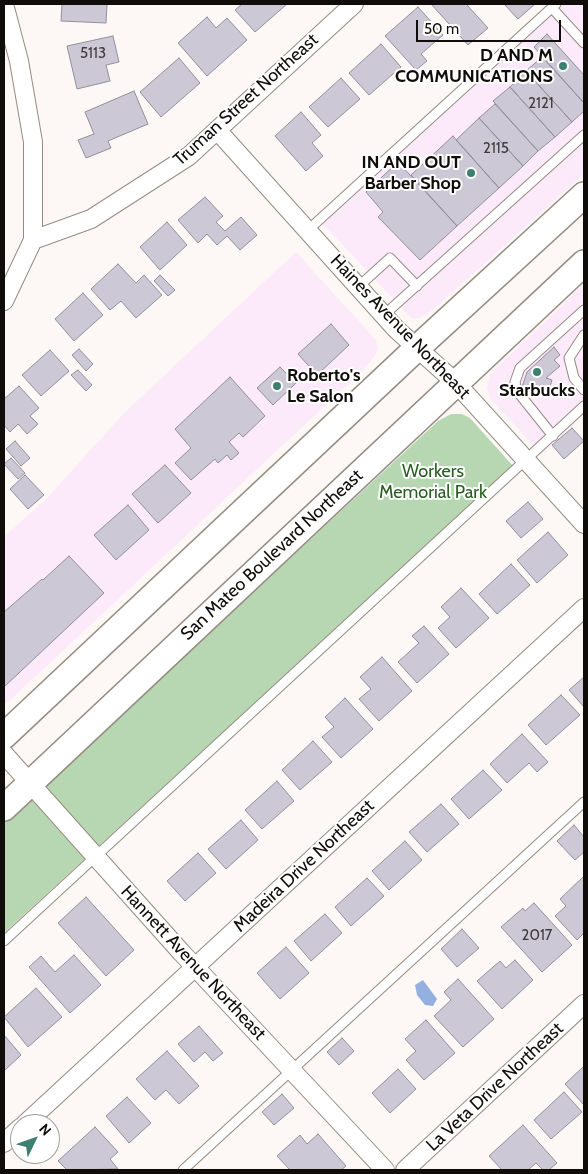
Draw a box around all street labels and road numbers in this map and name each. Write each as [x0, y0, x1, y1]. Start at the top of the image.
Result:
street label: Truman Street Northeast [169, 29, 323, 171]
street label: Haines Avenue Northeast [326, 250, 474, 404]
street label: San Mateo Boulevard Northeast [177, 465, 367, 645]
street label: Madeira Drive Northeast [229, 795, 379, 937]
street label: Hannett Avenue Northeast [116, 881, 270, 1045]
street label: La Veta Drive Northeast [422, 1018, 568, 1156]

